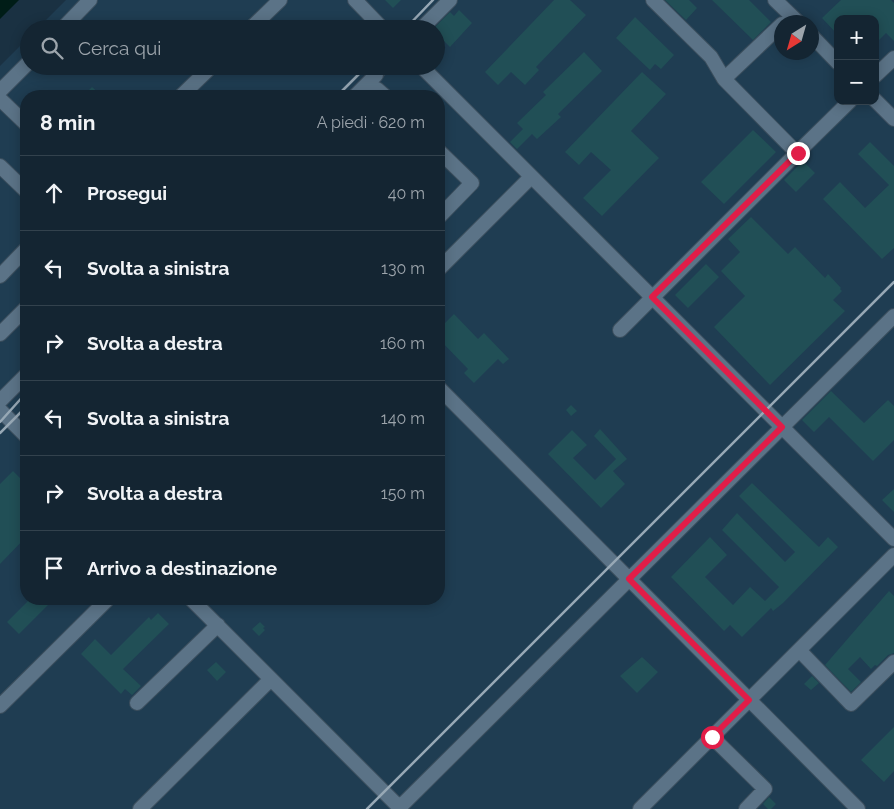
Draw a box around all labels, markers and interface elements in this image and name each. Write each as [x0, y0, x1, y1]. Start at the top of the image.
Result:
north arrow [774, 15, 819, 60]
map controls [834, 15, 879, 105]
button: + [834, 15, 879, 60]
search box [20, 20, 445, 75]
icon: search [38, 34, 66, 62]
text: Cerca qui [78, 37, 161, 59]
button: − [834, 60, 879, 105]
text: 8 min [40, 110, 95, 135]
text: A piedi · 620 m [317, 113, 425, 132]
route end [787, 142, 810, 165]
icon: ahead [40, 179, 68, 207]
text: Prosegui [87, 182, 167, 204]
text: 40 m [388, 184, 425, 203]
icon: left [40, 254, 68, 282]
text: Svolta a sinistra [87, 257, 229, 279]
text: 130 m [381, 259, 425, 278]
icon: right [40, 329, 68, 357]
text: Svolta a destra [87, 332, 223, 354]
text: 160 m [380, 334, 425, 353]
icon: left [40, 404, 68, 432]
text: Svolta a sinistra [87, 407, 229, 429]
text: 140 m [381, 409, 425, 428]
icon: right [40, 479, 68, 507]
text: Svolta a destra [87, 482, 223, 504]
text: 150 m [381, 484, 425, 503]
icon: arrive [40, 554, 68, 582]
text: Arrivo a destinazione [87, 557, 277, 579]
route start [701, 726, 724, 749]

